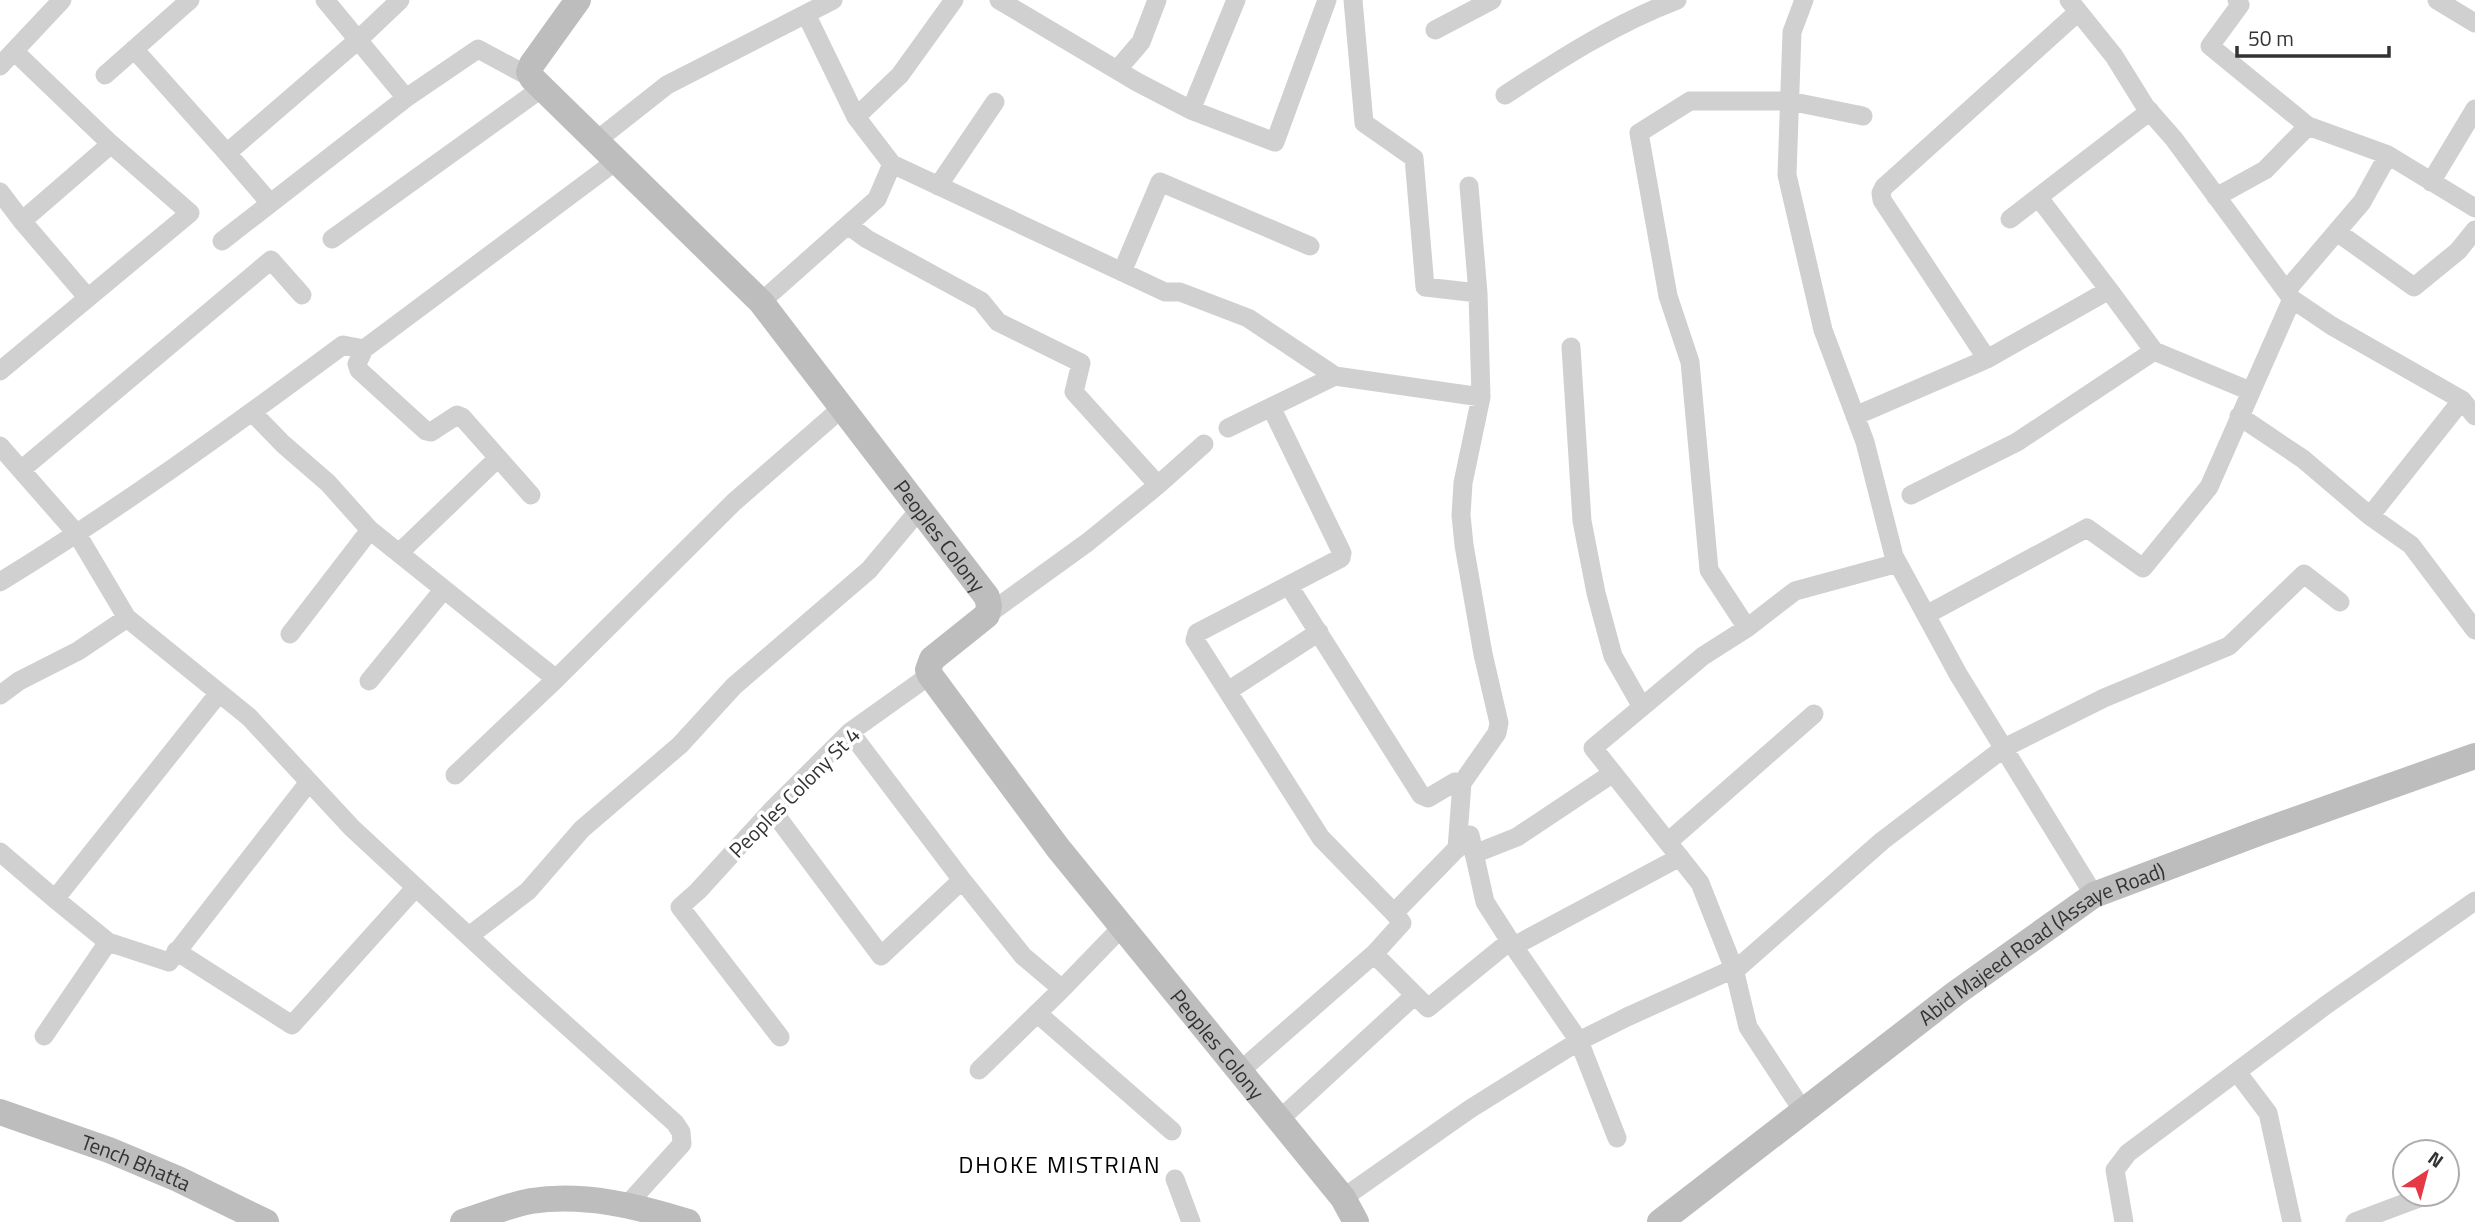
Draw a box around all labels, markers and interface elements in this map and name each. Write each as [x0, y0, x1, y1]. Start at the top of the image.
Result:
scale bar [2237, 14, 2389, 58]
text: 50 m [2248, 22, 2294, 54]
street label: Peoples Colony [887, 473, 994, 599]
street label: Peoples Colony St 4 [721, 719, 867, 865]
street label: Abid Majeed Road (Assaye Road) [1911, 854, 2169, 1033]
street label: Peoples Colony [1163, 982, 1273, 1106]
street label: Tench Bhatta [77, 1126, 197, 1199]
north arrow [2391, 1138, 2461, 1208]
text: N [2422, 1143, 2450, 1174]
district label: DHOKE MISTRIAN [958, 1147, 1162, 1182]

